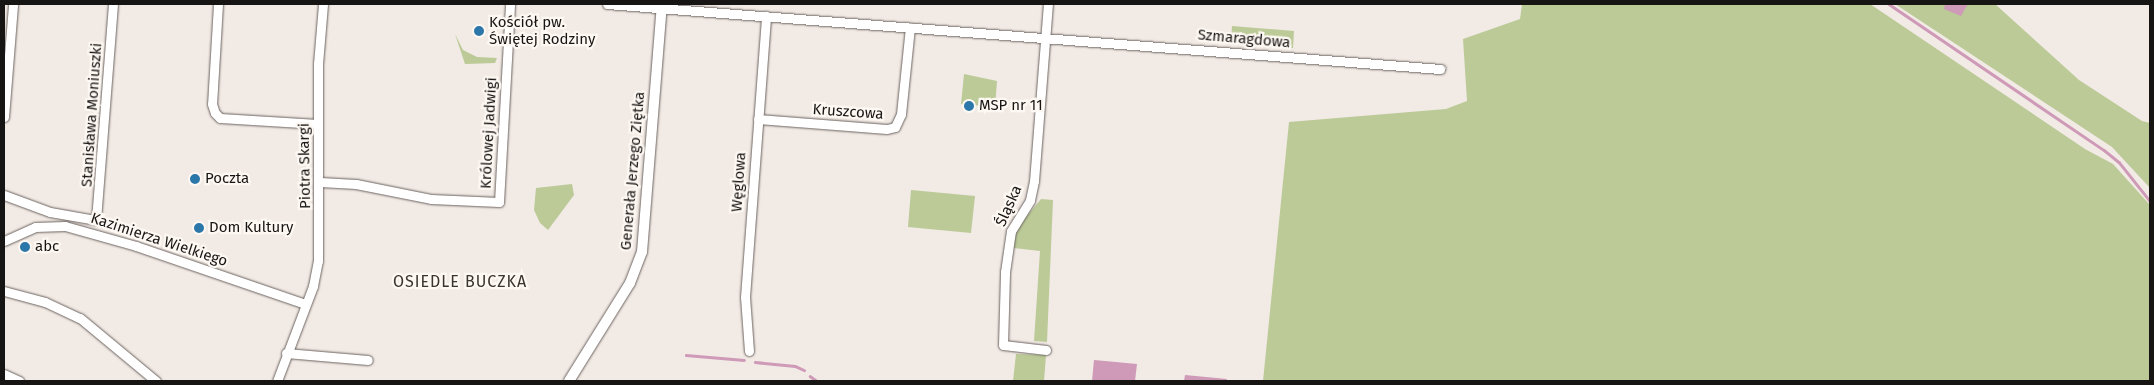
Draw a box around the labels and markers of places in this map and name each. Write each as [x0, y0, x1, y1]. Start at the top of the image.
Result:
place label: Kościół pw. Świętej Rodziny [489, 13, 595, 48]
marker: Kościół pw. Świętej Rodziny [473, 25, 485, 37]
place label: MSP nr 11 [979, 97, 1043, 115]
marker: MSP nr 11 [963, 100, 975, 112]
place label: Poczta [205, 170, 249, 188]
marker: Poczta [189, 173, 201, 185]
place label: Dom Kultury [209, 219, 293, 237]
marker: Dom Kultury [193, 222, 205, 234]
place label: abc [35, 238, 59, 256]
marker: abc [19, 241, 31, 253]

